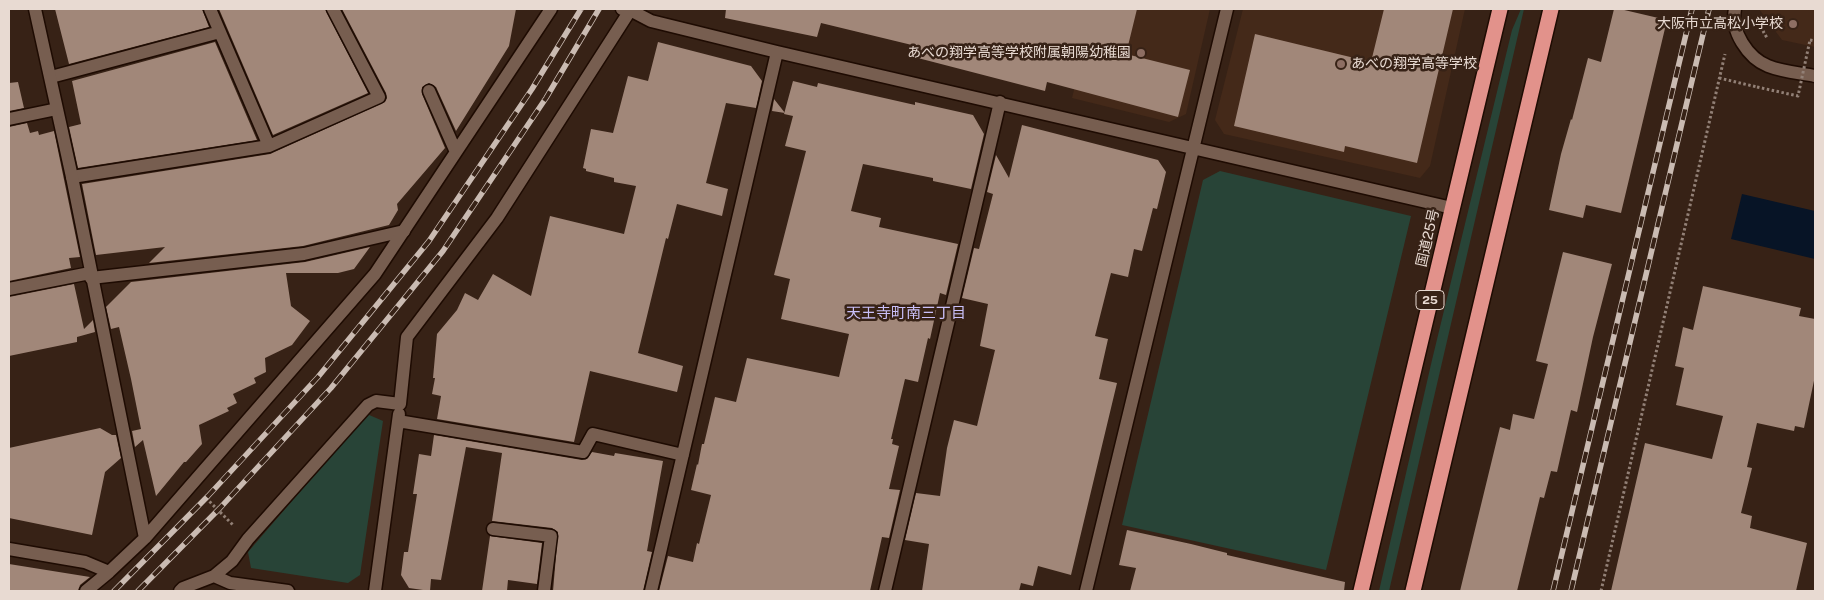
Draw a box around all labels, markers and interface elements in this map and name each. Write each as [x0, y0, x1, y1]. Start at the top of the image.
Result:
place label: 大阪市立高松小学校 [1657, 16, 1783, 32]
marker: 大阪市立高松小学校 [1787, 18, 1799, 30]
place label: あべの翔学高等学校附属朝陽幼稚園 [907, 45, 1131, 61]
marker: あべの翔学高等学校附属朝陽幼稚園 [1135, 47, 1147, 59]
place label: あべの翔学高等学校 [1351, 56, 1477, 72]
marker: あべの翔学高等学校 [1335, 58, 1347, 70]
street label: 国道25号 [1413, 207, 1443, 269]
road number: 25 [1416, 290, 1444, 310]
district label: 天王寺町南三丁目 [846, 304, 966, 322]

